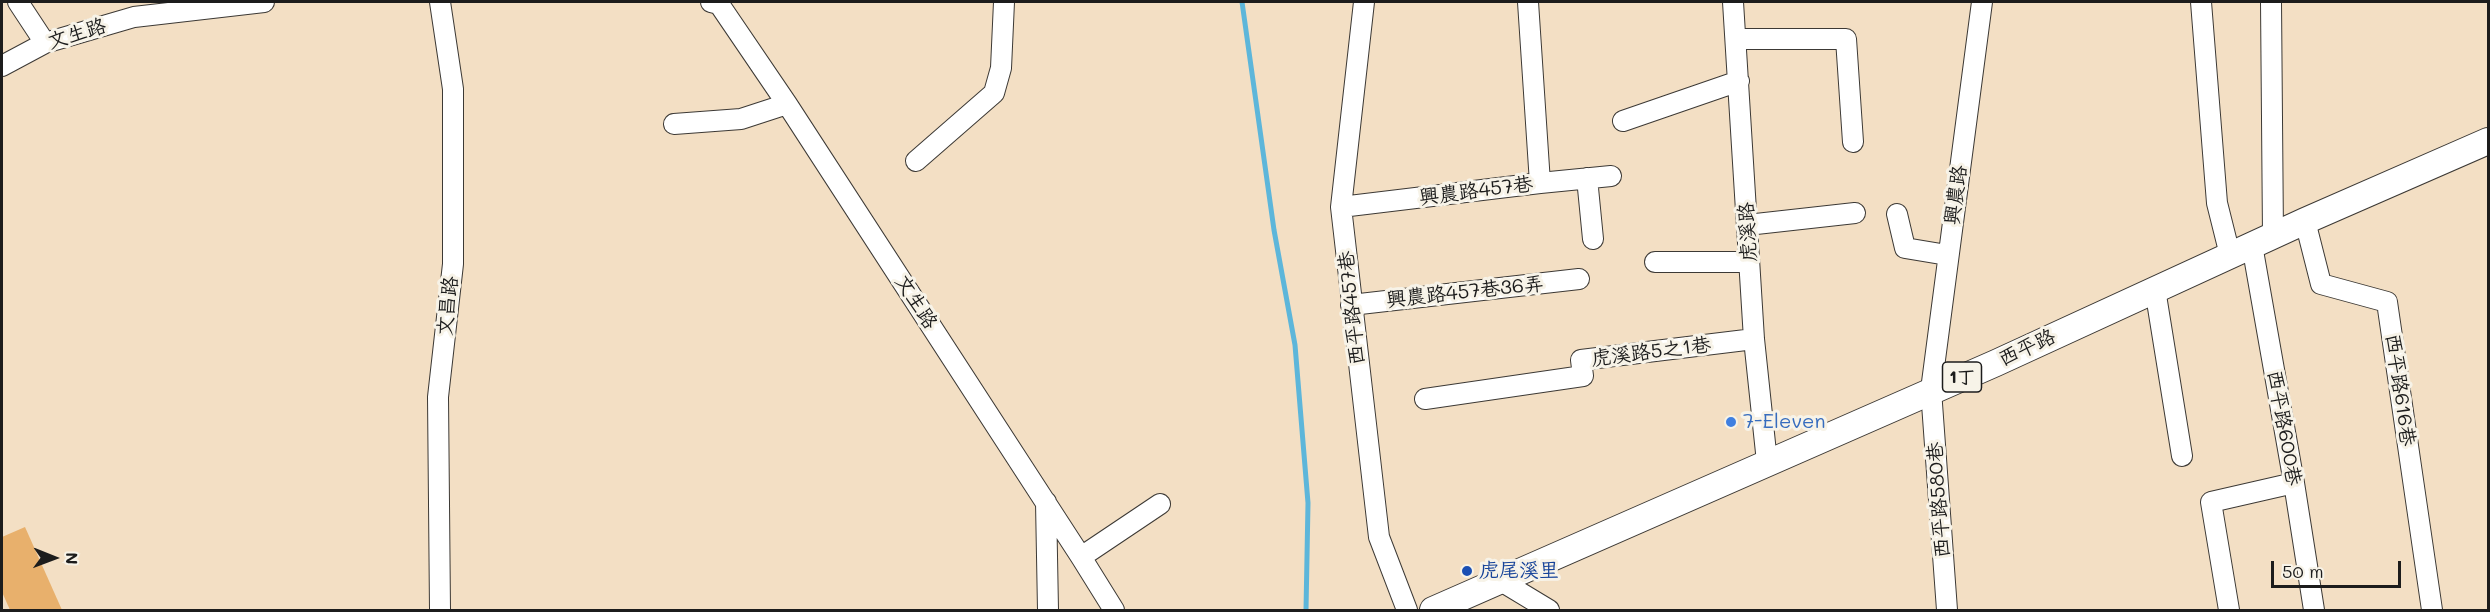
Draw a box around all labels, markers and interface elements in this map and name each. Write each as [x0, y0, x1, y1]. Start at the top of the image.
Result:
street label: 文生路 [45, 14, 109, 54]
street label: 興農路 [1940, 164, 1972, 226]
street label: 興農路457巷 [1418, 172, 1534, 210]
street label: 虎溪路 [1734, 201, 1762, 263]
street label: 西平路457巷 [1334, 250, 1370, 366]
street label: 文生路 [890, 270, 942, 334]
street label: 興農路457巷36弄 [1385, 272, 1545, 312]
street label: 文昌路 [433, 275, 463, 337]
street label: 西平路 [1995, 324, 2059, 372]
street label: 西平路616巷 [2380, 332, 2420, 448]
street label: 虎溪路5之1巷 [1590, 333, 1712, 371]
road number: 1丁 [1942, 362, 1982, 392]
street label: 西平路600巷 [2262, 368, 2306, 488]
place label: 7-Eleven [1743, 410, 1825, 434]
marker: 7-Eleven [1724, 415, 1738, 429]
street label: 西平路580巷 [1923, 441, 1955, 559]
north arrow [24, 528, 84, 588]
scale bar [2274, 549, 2404, 587]
text: N [62, 552, 83, 565]
place label: 虎尾溪里 [1479, 559, 1559, 583]
text: 50 m [2282, 559, 2324, 583]
marker: 虎尾溪里 [1460, 564, 1474, 578]

